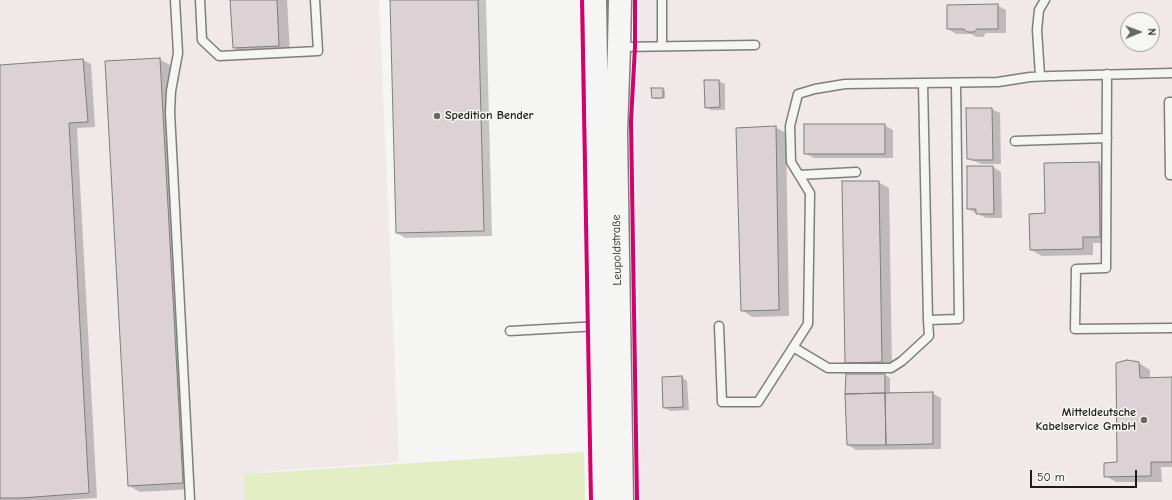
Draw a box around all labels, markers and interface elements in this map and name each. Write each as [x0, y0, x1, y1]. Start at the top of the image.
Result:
north arrow [1120, 12, 1160, 52]
text: N [1145, 28, 1158, 36]
place label: Spedition Bender [445, 109, 533, 123]
marker: Spedition Bender [432, 111, 442, 121]
street label: Leupoldstraße [609, 214, 625, 286]
place label: Mitteldeutsche Kabelservice GmbH [1036, 406, 1136, 434]
marker: Mitteldeutsche Kabelservice GmbH [1139, 415, 1149, 425]
scale bar [1032, 462, 1139, 488]
text: 50 m [1037, 470, 1065, 484]

